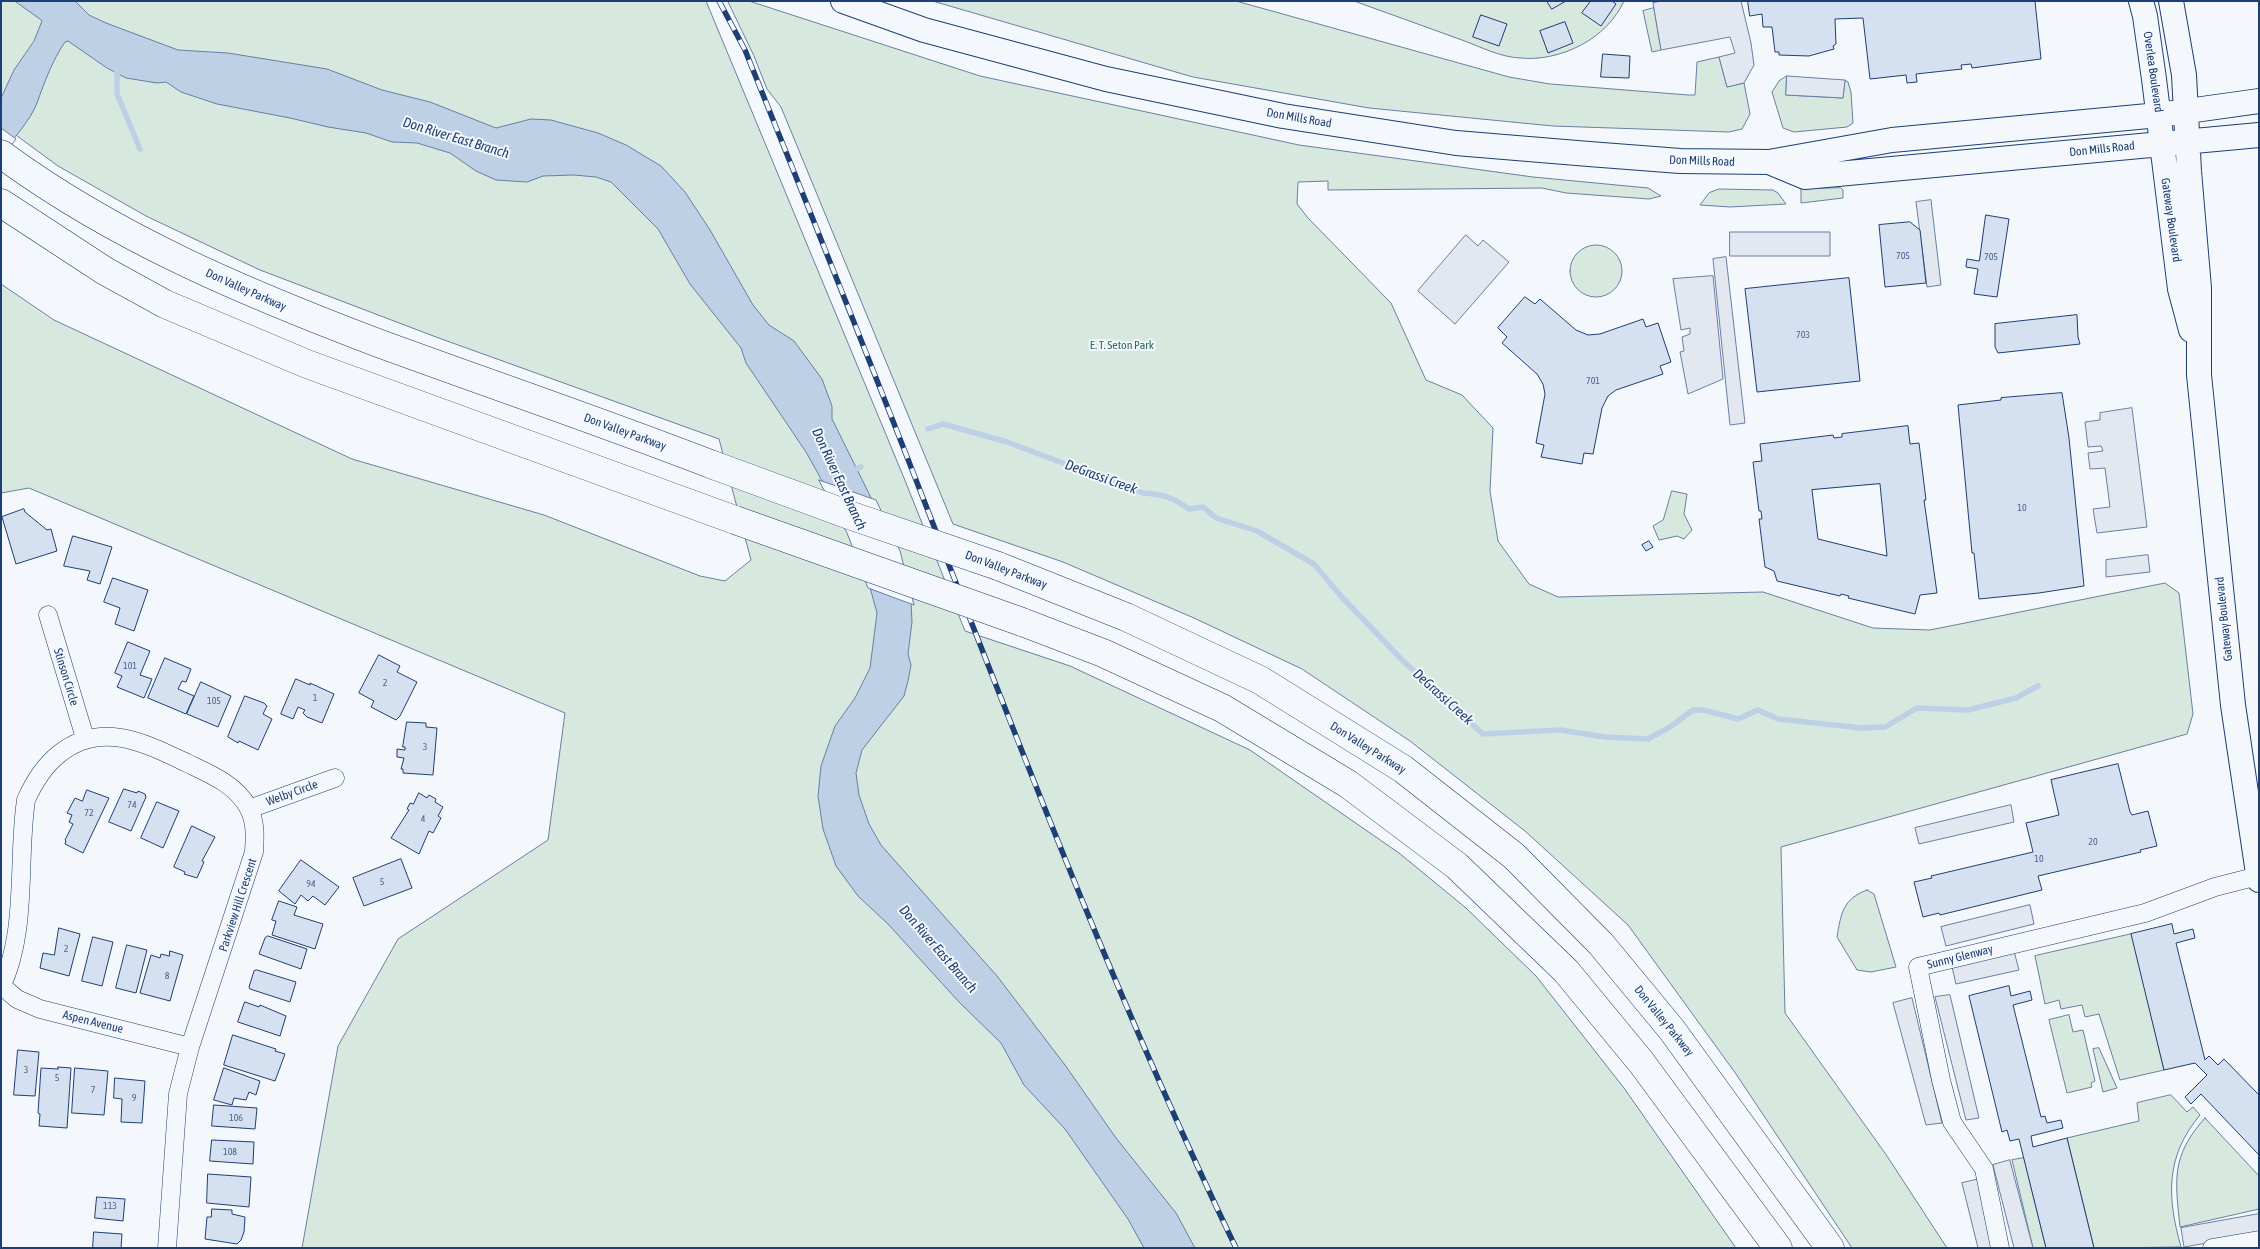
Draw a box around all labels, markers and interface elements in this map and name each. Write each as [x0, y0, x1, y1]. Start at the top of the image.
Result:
street label: Overlea Boulevard [2140, 31, 2166, 113]
street label: Don Mills Road [1265, 105, 1333, 131]
water label: Don River East Branch [401, 114, 511, 162]
street label: Don Mills Road [2069, 138, 2135, 160]
street label: Don Mills Road [1669, 153, 1735, 169]
street label: Gateway Boulevard [2158, 177, 2184, 263]
house number: 705 [1896, 250, 1910, 262]
house number: 705 [1984, 251, 1998, 263]
street label: Don Valley Parkway [203, 266, 289, 314]
house number: 703 [1796, 329, 1810, 341]
park label: E. T. Seton Park [1090, 338, 1154, 352]
house number: 701 [1586, 375, 1600, 387]
street label: Don Valley Parkway [582, 410, 668, 454]
water label: Don River East Branch [808, 425, 870, 533]
water label: DeGrassi Creek [1063, 456, 1139, 498]
house number: 10 [2017, 502, 2027, 514]
street label: Don Valley Parkway [963, 548, 1049, 592]
street label: Gateway Boulevard [2212, 576, 2236, 662]
street label: Stinson Circle [50, 647, 82, 707]
house number: 101 [123, 660, 137, 672]
water label: DeGrassi Creek [1409, 666, 1477, 728]
house number: 2 [383, 677, 387, 689]
house number: 1 [313, 692, 317, 704]
house number: 105 [207, 695, 221, 707]
street label: Don Valley Parkway [1327, 719, 1409, 777]
house number: 3 [423, 741, 427, 753]
street label: Welby Circle [264, 777, 320, 809]
house number: 74 [127, 799, 137, 811]
house number: 72 [84, 807, 94, 819]
house number: 4 [421, 813, 425, 825]
house number: 20 [2088, 836, 2098, 848]
house number: 10 [2034, 853, 2044, 865]
street label: Parkview Hill Crescent [216, 856, 260, 954]
house number: 5 [380, 876, 384, 888]
house number: 94 [306, 878, 316, 890]
water label: Don River East Branch [895, 902, 981, 996]
street label: Sunny Glenway [1926, 942, 1994, 972]
house number: 2 [64, 943, 68, 955]
house number: 8 [165, 970, 169, 982]
street label: Don Valley Parkway [1631, 983, 1697, 1059]
street label: Aspen Avenue [61, 1008, 125, 1036]
house number: 3 [24, 1064, 28, 1076]
house number: 5 [55, 1072, 59, 1084]
house number: 7 [91, 1084, 95, 1096]
house number: 9 [132, 1092, 136, 1104]
house number: 106 [229, 1112, 243, 1124]
house number: 108 [223, 1146, 237, 1158]
house number: 113 [103, 1200, 117, 1212]

